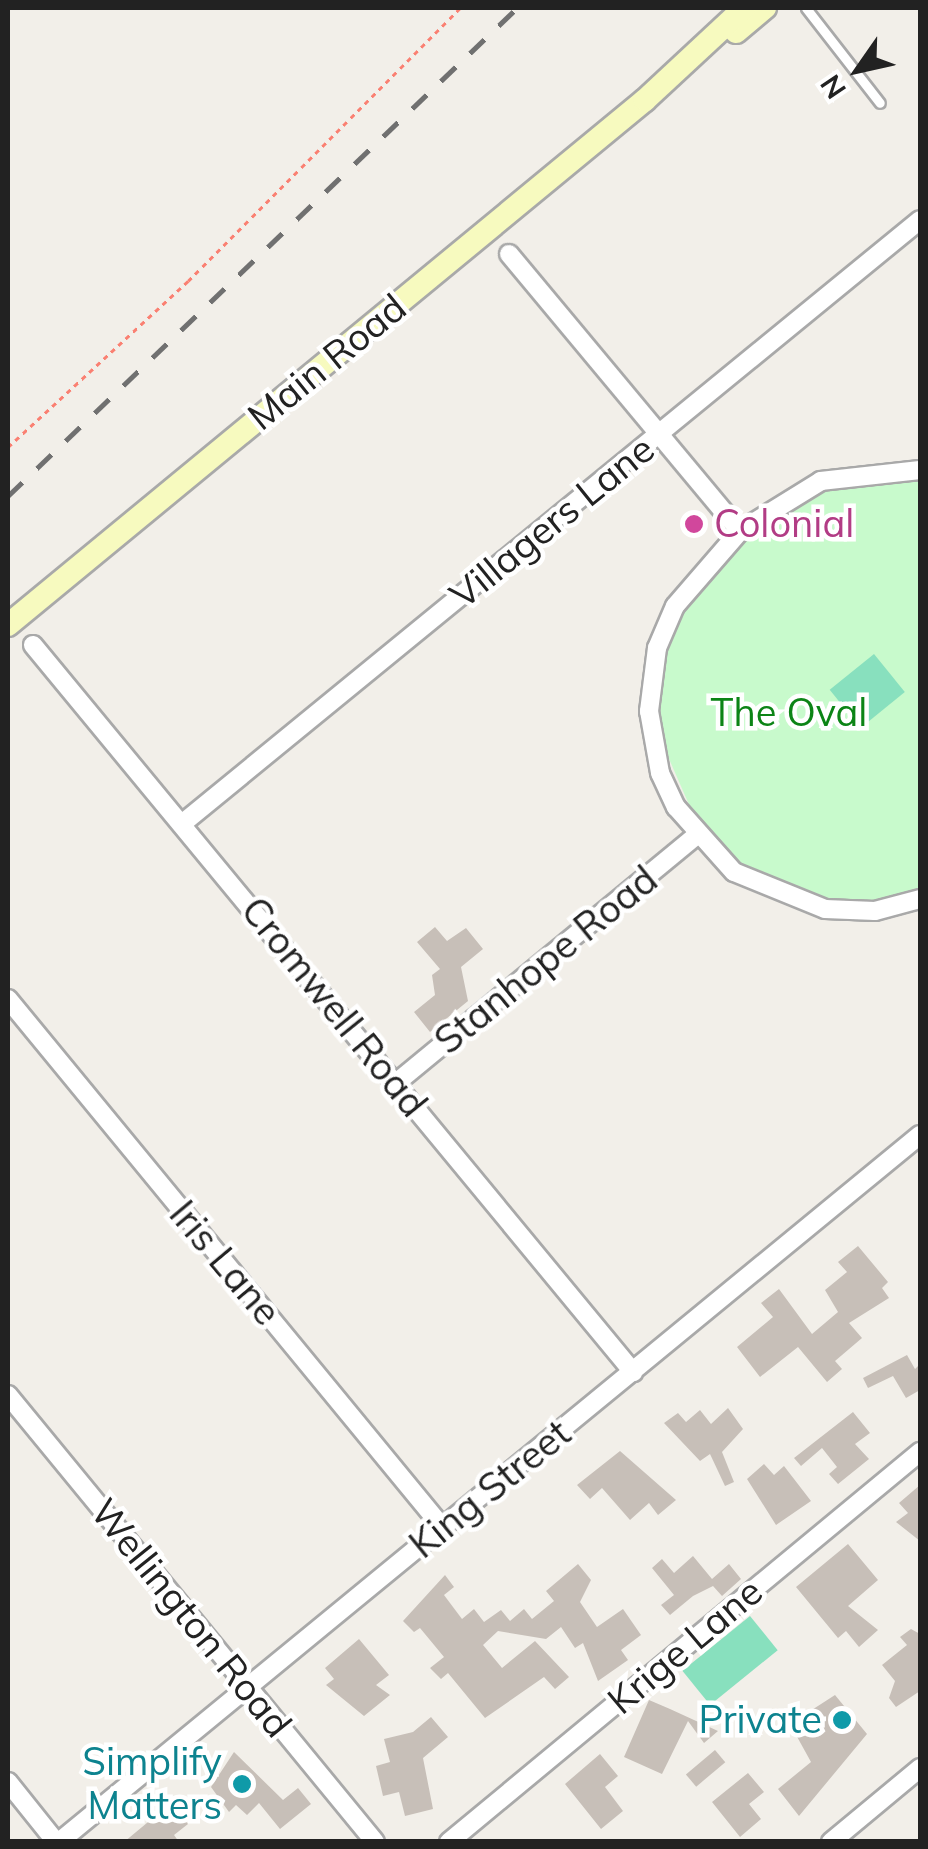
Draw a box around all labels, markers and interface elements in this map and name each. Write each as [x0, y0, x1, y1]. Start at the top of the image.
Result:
north arrow [808, 20, 908, 120]
text: N [812, 69, 853, 106]
street label: Main Road [239, 285, 415, 439]
street label: Villagers Lane [441, 426, 663, 618]
place label: Colonial [714, 501, 854, 547]
marker: Colonial [683, 513, 705, 535]
park label: The Oval [711, 690, 867, 736]
street label: Stanhope Road [426, 857, 666, 1063]
street label: Cromwell Road [232, 888, 436, 1126]
street label: Iris Lane [160, 1192, 290, 1334]
street label: King Street [401, 1410, 579, 1568]
street label: Wellington Road [81, 1490, 301, 1746]
street label: Krige Lane [599, 1568, 771, 1724]
place label: Private [698, 1697, 822, 1743]
marker: Private [831, 1709, 853, 1731]
place label: Simplify Matters [82, 1739, 222, 1828]
marker: Simplify Matters [231, 1773, 253, 1795]

